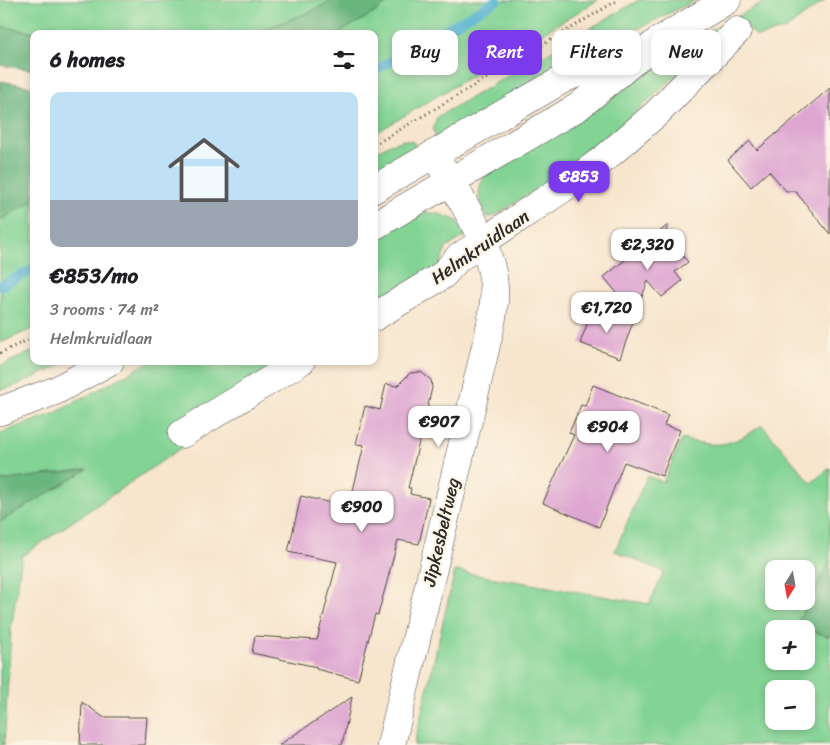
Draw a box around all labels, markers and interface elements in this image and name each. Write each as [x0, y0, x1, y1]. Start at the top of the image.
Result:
chip: Buy [392, 30, 458, 75]
chip: Rent [468, 30, 542, 75]
chip: Filters [552, 30, 641, 75]
chip: New [651, 30, 721, 75]
text: 6 homes [50, 41, 125, 79]
icon: filters [330, 46, 358, 74]
icon: home [159, 125, 249, 215]
pin: €853 [549, 160, 609, 203]
text: €853 [560, 162, 598, 191]
street label: Helmkruidlaan [424, 201, 536, 293]
pin: €2,320 [607, 228, 689, 271]
text: €2,320 [622, 230, 674, 259]
text: €853/mo [50, 257, 138, 295]
pin: €1,720 [566, 292, 648, 334]
text: €1,720 [582, 293, 632, 322]
text: 3 rooms · 74 m² [50, 295, 159, 324]
text: Helmkruidlaan [50, 324, 152, 353]
pin: €907 [409, 406, 469, 448]
text: €907 [419, 407, 459, 436]
pin: €904 [578, 410, 638, 453]
text: €904 [588, 412, 628, 441]
street label: Jipkesbeltweg [413, 474, 469, 591]
pin: €900 [332, 490, 392, 533]
text: €900 [342, 492, 382, 521]
north arrow [765, 560, 815, 610]
map controls [765, 560, 815, 730]
button: + [765, 620, 815, 670]
button: − [765, 680, 815, 730]

